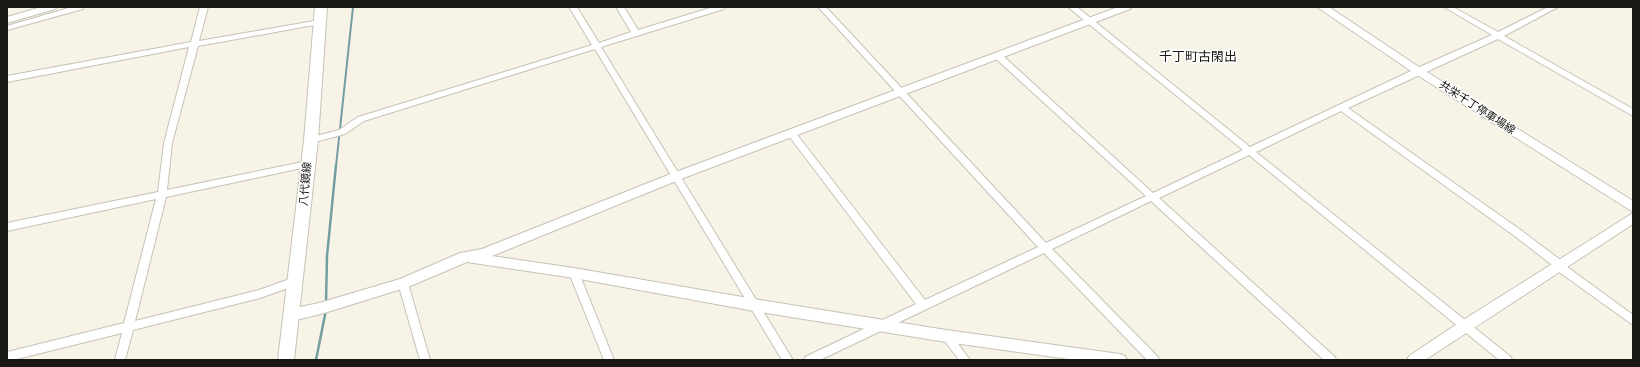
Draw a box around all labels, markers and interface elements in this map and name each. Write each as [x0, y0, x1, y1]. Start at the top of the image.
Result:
district label: 千丁町古閑出 [1159, 49, 1237, 65]
street label: 共栄千丁停車場線 [1437, 79, 1517, 137]
street label: 八代鏡線 [298, 162, 314, 206]

